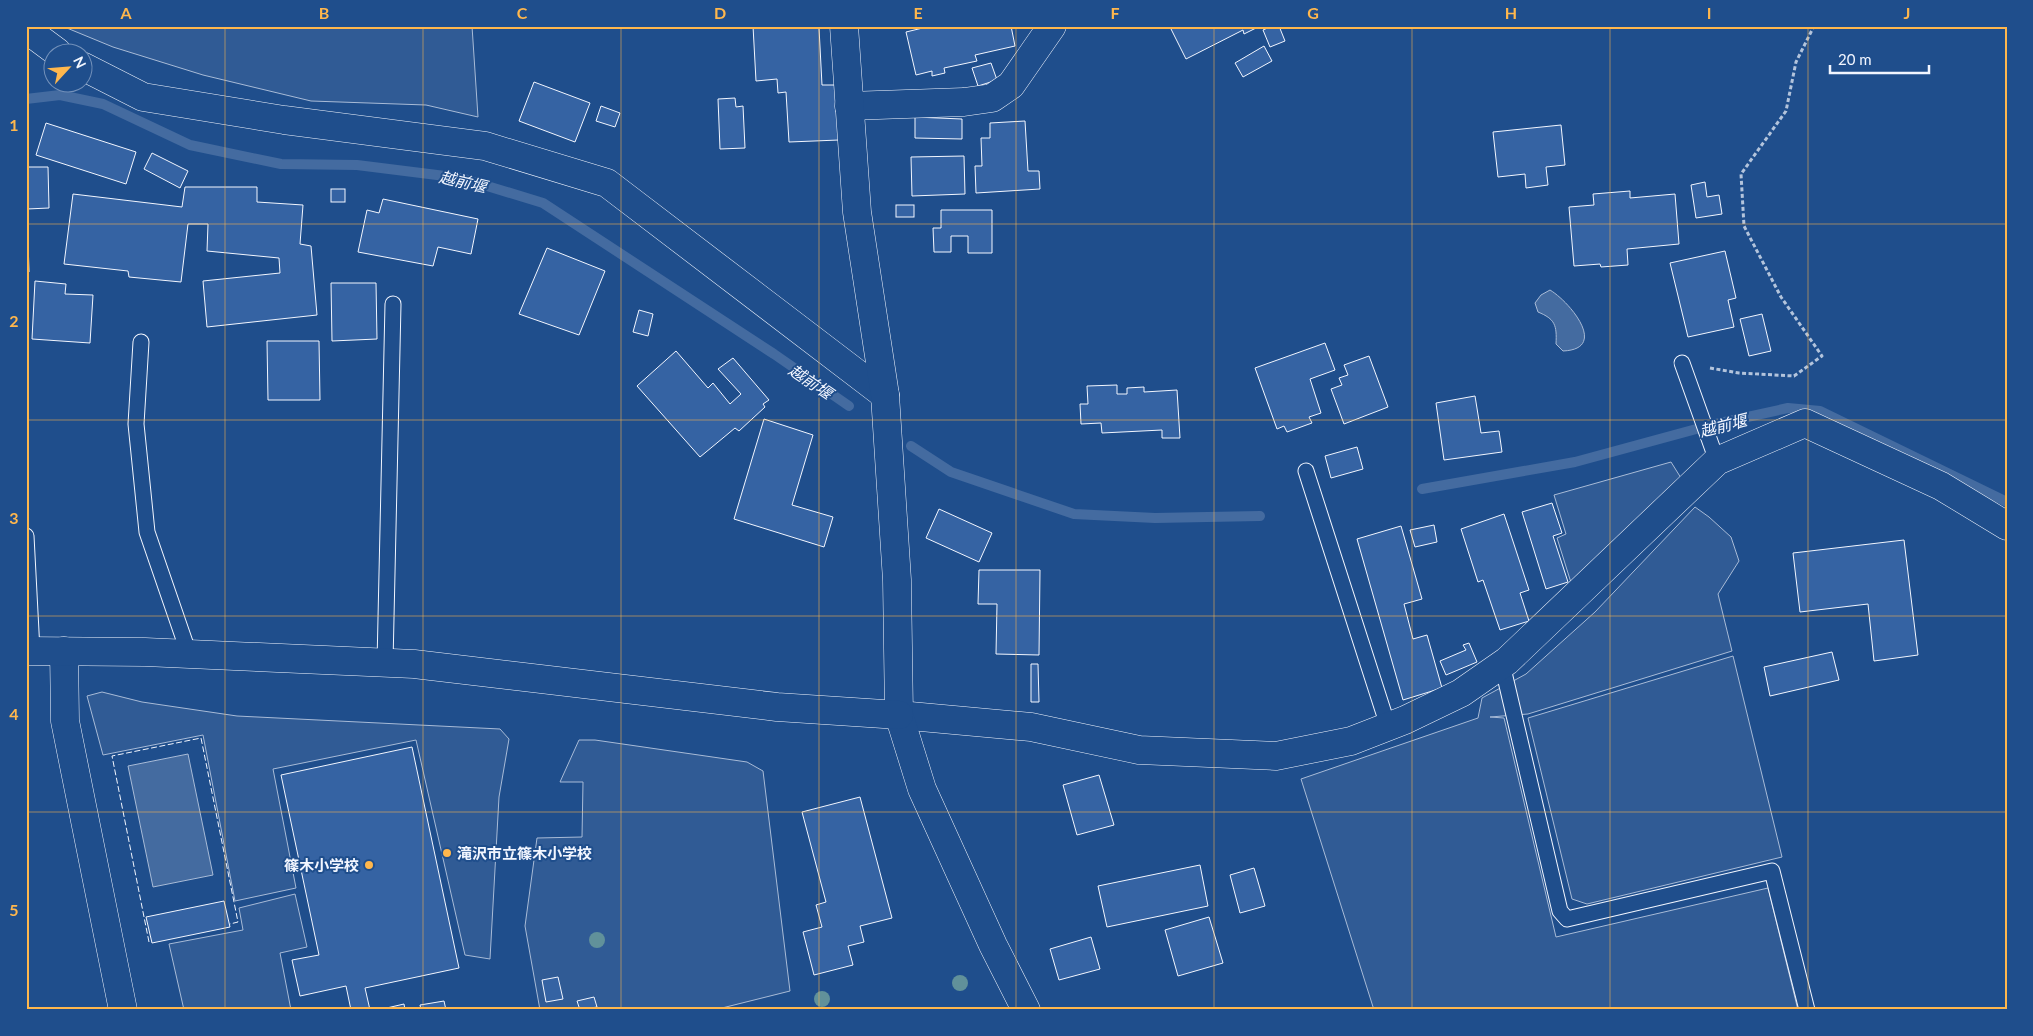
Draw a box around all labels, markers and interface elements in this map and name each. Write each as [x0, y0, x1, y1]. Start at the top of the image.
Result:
text: A [119, 3, 132, 22]
text: B [319, 3, 329, 22]
text: C [517, 3, 528, 22]
text: D [714, 3, 726, 22]
text: E [913, 3, 923, 22]
text: F [1110, 3, 1120, 22]
text: G [1307, 3, 1319, 22]
text: H [1505, 3, 1517, 22]
text: I [1707, 3, 1711, 22]
text: J [1904, 3, 1910, 22]
north arrow [42, 42, 92, 92]
scale bar [1830, 42, 1929, 74]
text: 20 m [1838, 50, 1872, 68]
text: N [70, 54, 90, 71]
text: 1 [9, 115, 19, 134]
water label: 越前堰 [437, 166, 491, 196]
text: 2 [9, 311, 19, 330]
water label: 越前堰 [786, 360, 839, 404]
water label: 越前堰 [1697, 409, 1751, 440]
text: 3 [9, 508, 19, 527]
text: 4 [9, 704, 19, 723]
place label: 滝沢市立篠木小学校 [457, 844, 592, 862]
marker: 滝沢市立篠木小学校 [441, 847, 453, 859]
place label: 篠木小学校 [284, 856, 359, 874]
marker: 篠木小学校 [363, 859, 375, 871]
text: 5 [9, 900, 19, 919]

